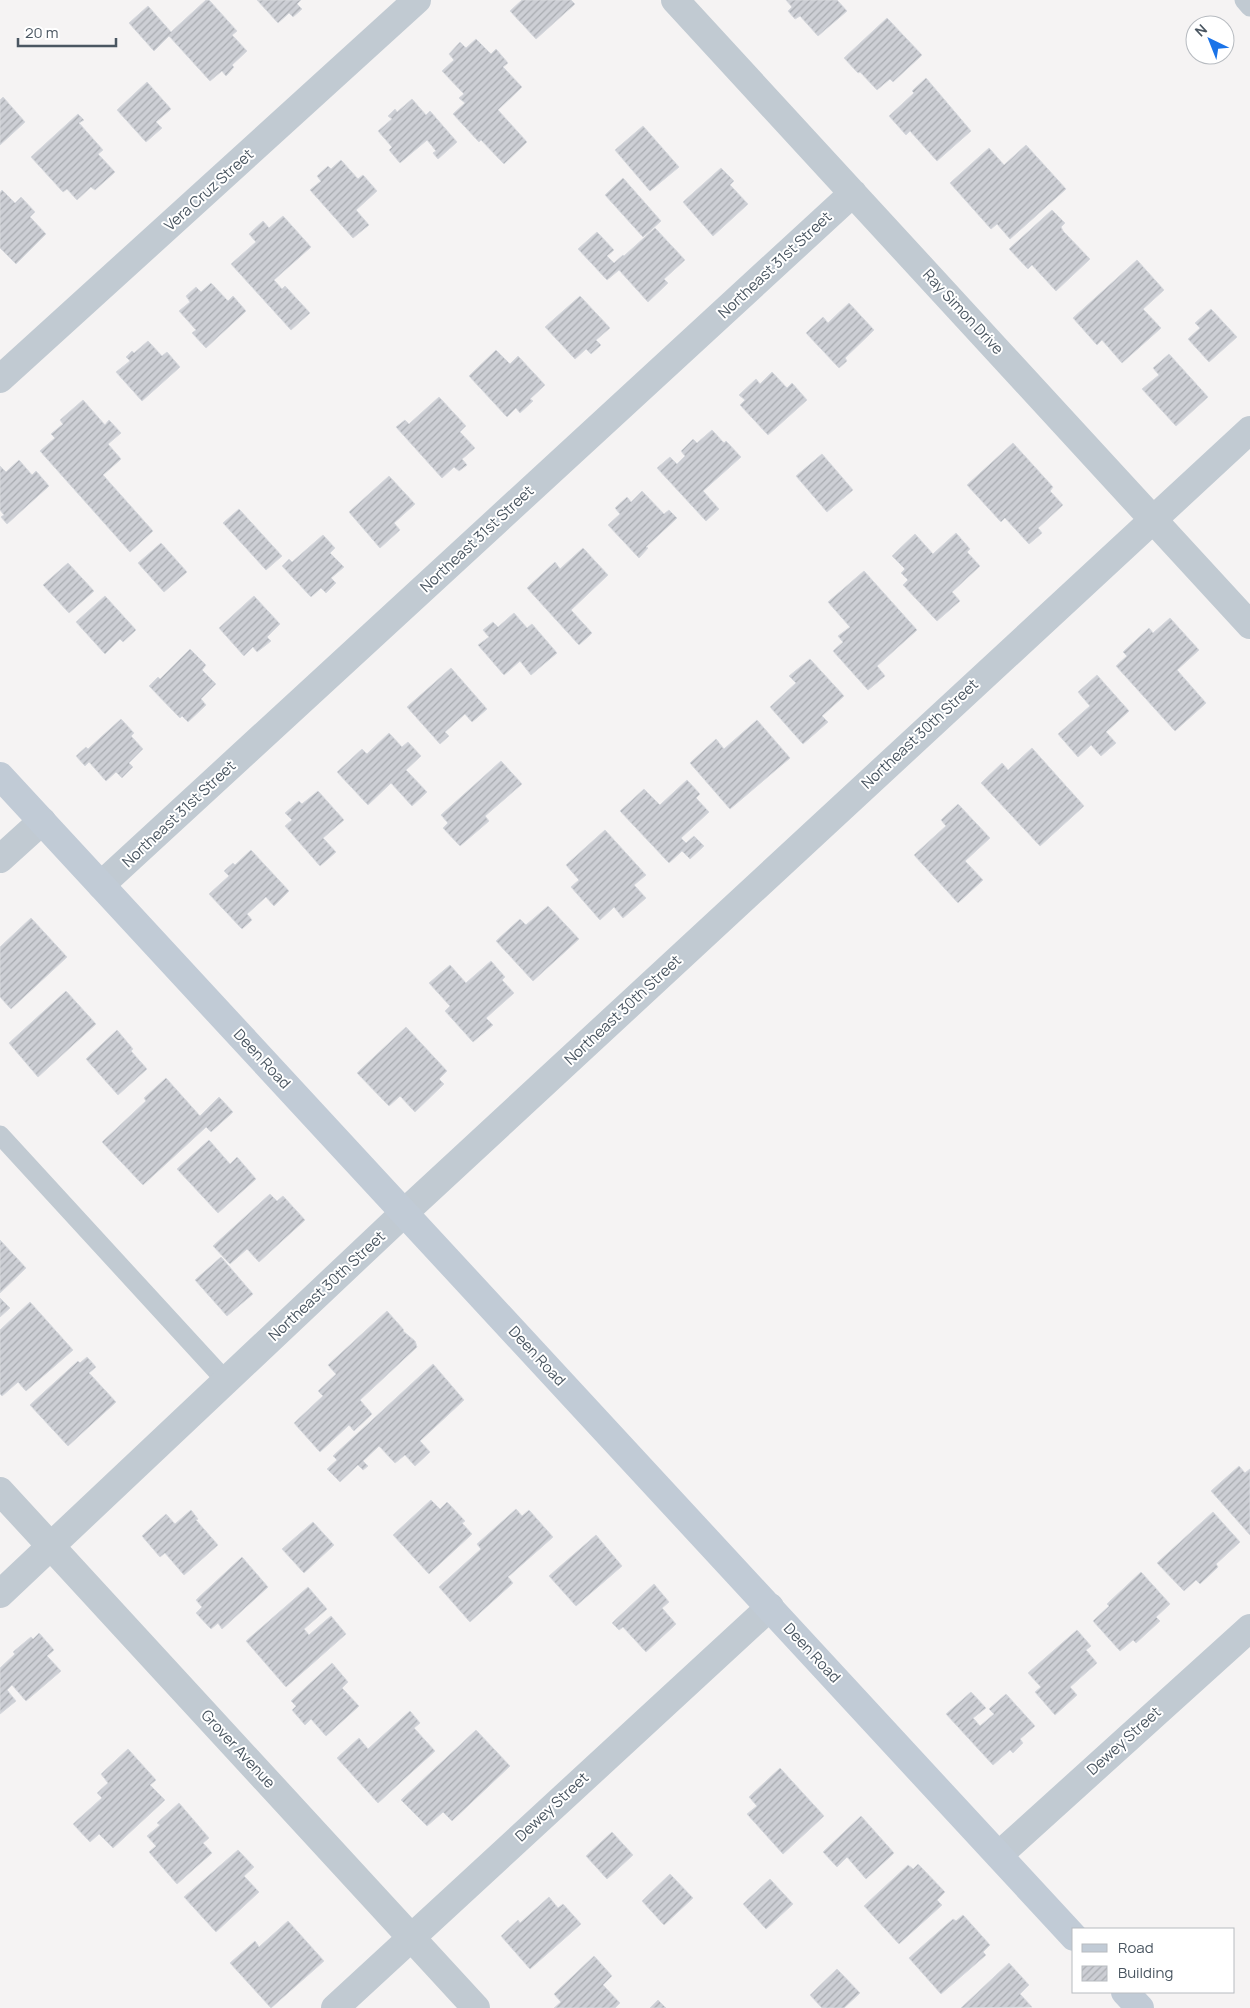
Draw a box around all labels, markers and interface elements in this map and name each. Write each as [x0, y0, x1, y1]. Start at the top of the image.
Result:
scale bar [18, 15, 115, 47]
north arrow [1185, 15, 1235, 65]
text: N [1191, 20, 1211, 41]
text: 20 m [25, 22, 58, 43]
street label: Vera Cruz Street [159, 144, 258, 235]
street label: Northeast 31st Street [713, 206, 836, 323]
street label: Ray Simon Drive [918, 264, 1009, 359]
street label: Northeast 31st Street [415, 480, 538, 597]
street label: Northeast 30th Street [857, 674, 983, 793]
street label: Northeast 31st Street [117, 755, 240, 872]
street label: Northeast 30th Street [560, 950, 686, 1069]
street label: Deen Road [229, 1024, 296, 1093]
street label: Northeast 30th Street [264, 1226, 390, 1345]
street label: Deen Road [504, 1321, 571, 1390]
street label: Deen Road [779, 1618, 846, 1687]
street label: Dewey Street [1082, 1702, 1165, 1780]
street label: Grover Avenue [196, 1705, 280, 1793]
street label: Dewey Street [510, 1767, 593, 1846]
legend [1072, 1928, 1235, 1993]
text: Road [1118, 1937, 1154, 1958]
text: Building [1118, 1962, 1173, 1983]

